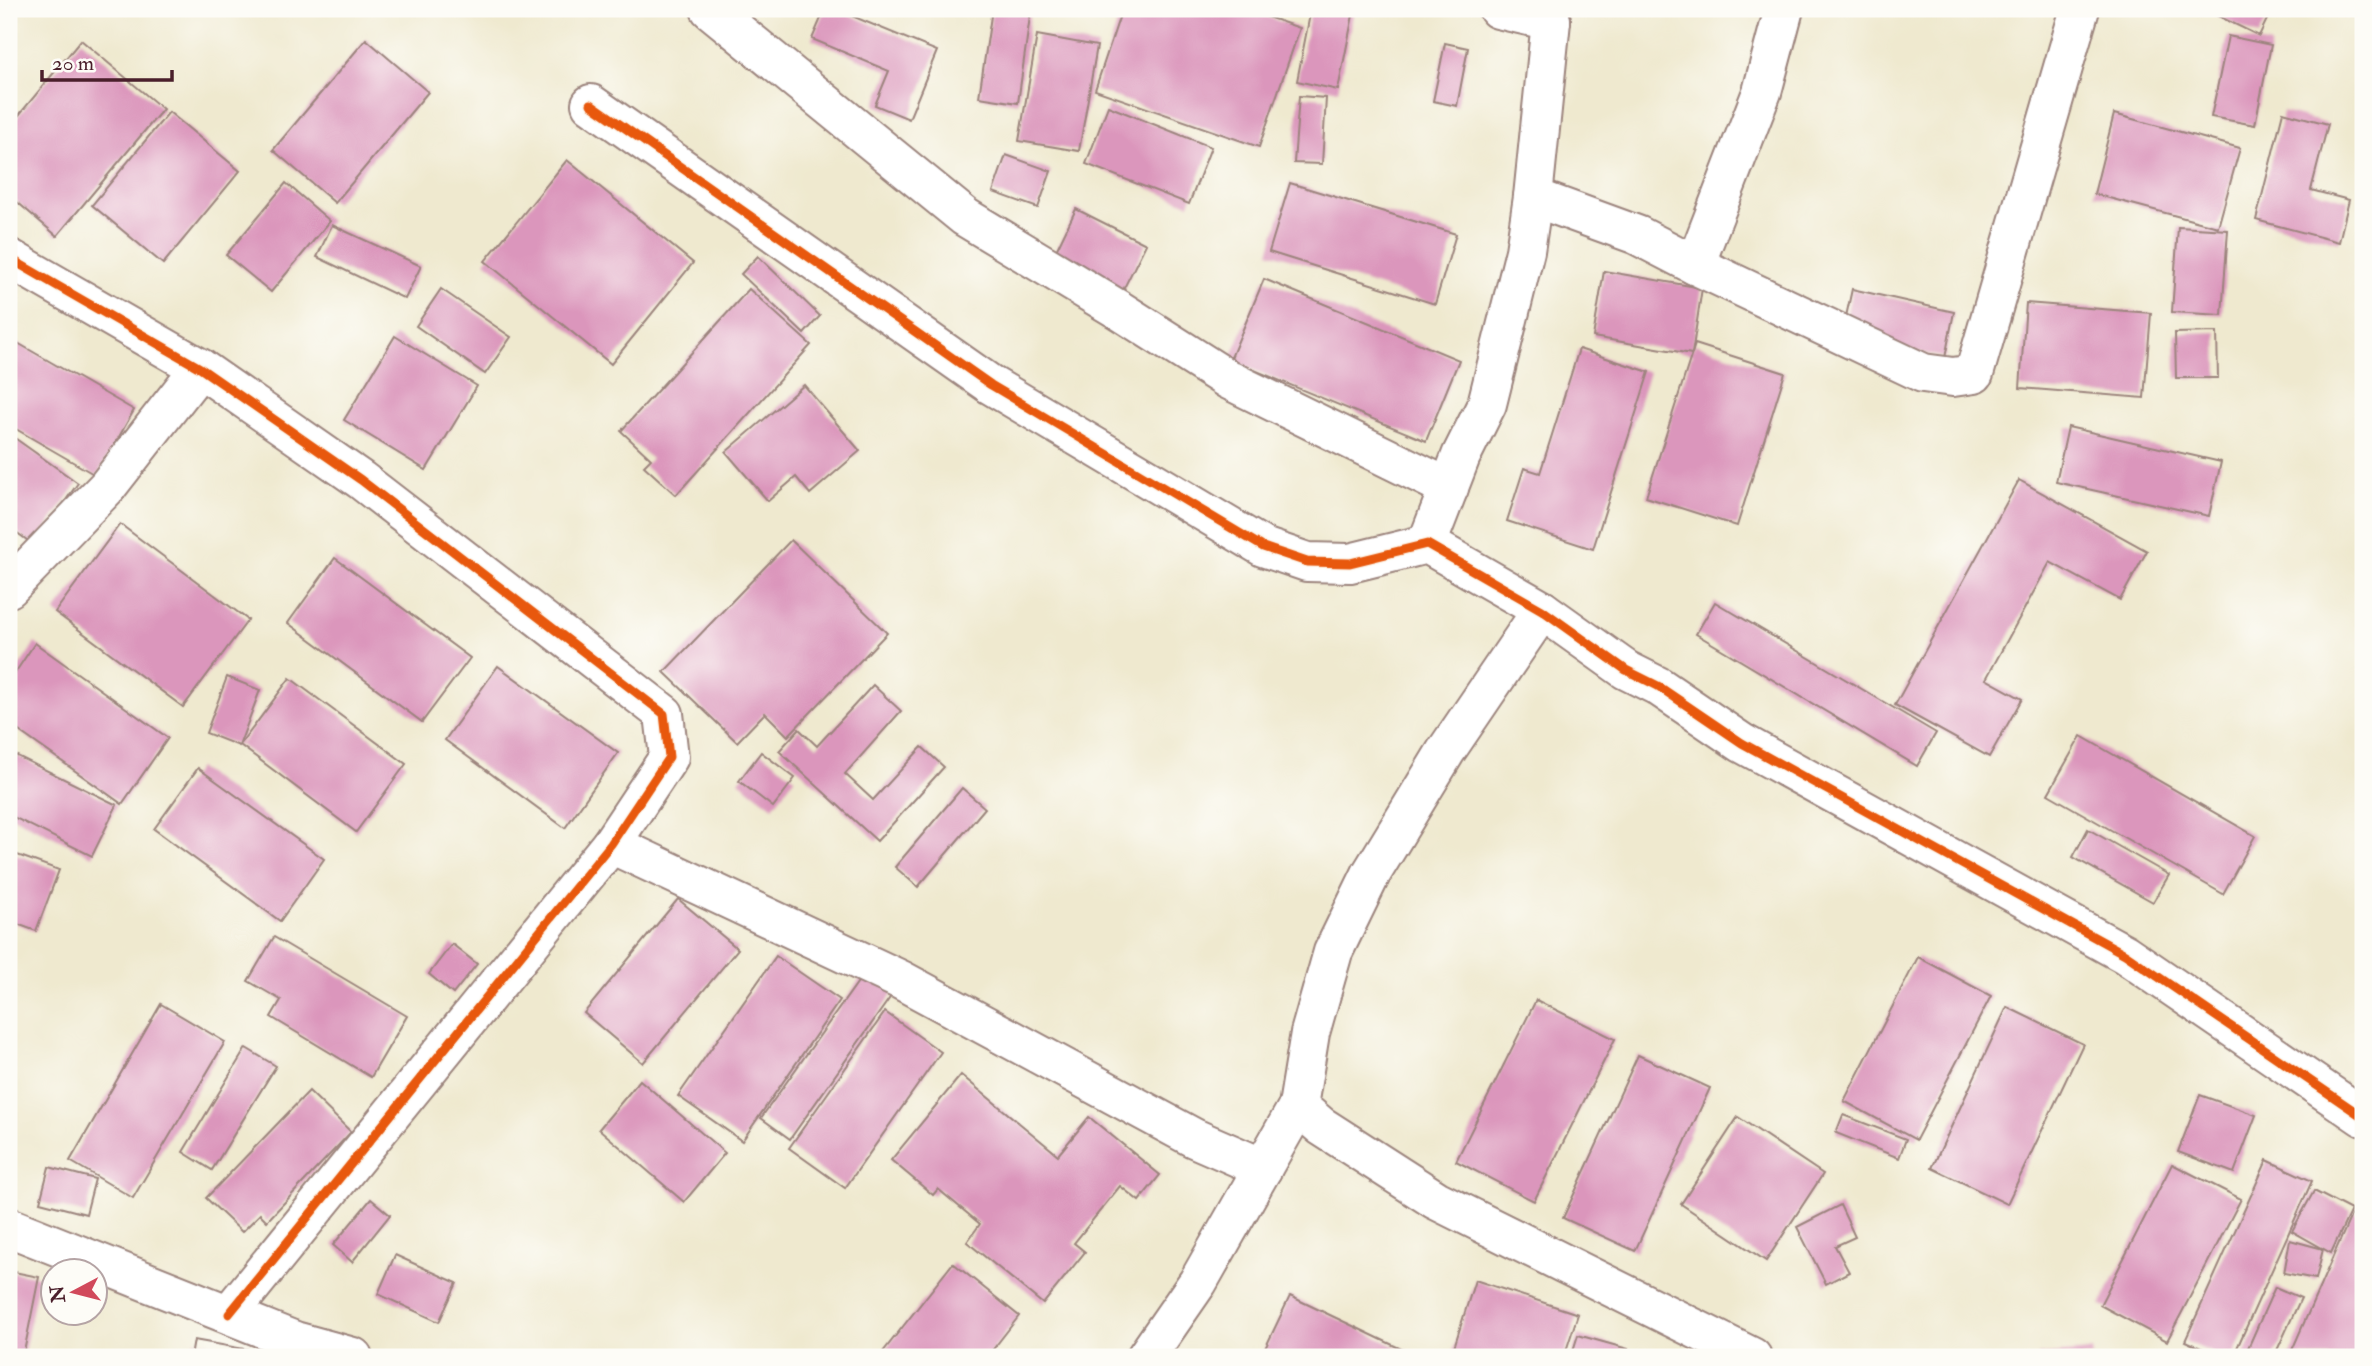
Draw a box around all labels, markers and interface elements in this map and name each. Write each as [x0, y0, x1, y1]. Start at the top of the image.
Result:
scale bar [42, 38, 172, 82]
text: 20 m [52, 50, 94, 77]
north arrow [38, 1258, 108, 1328]
text: N [45, 1283, 71, 1305]

